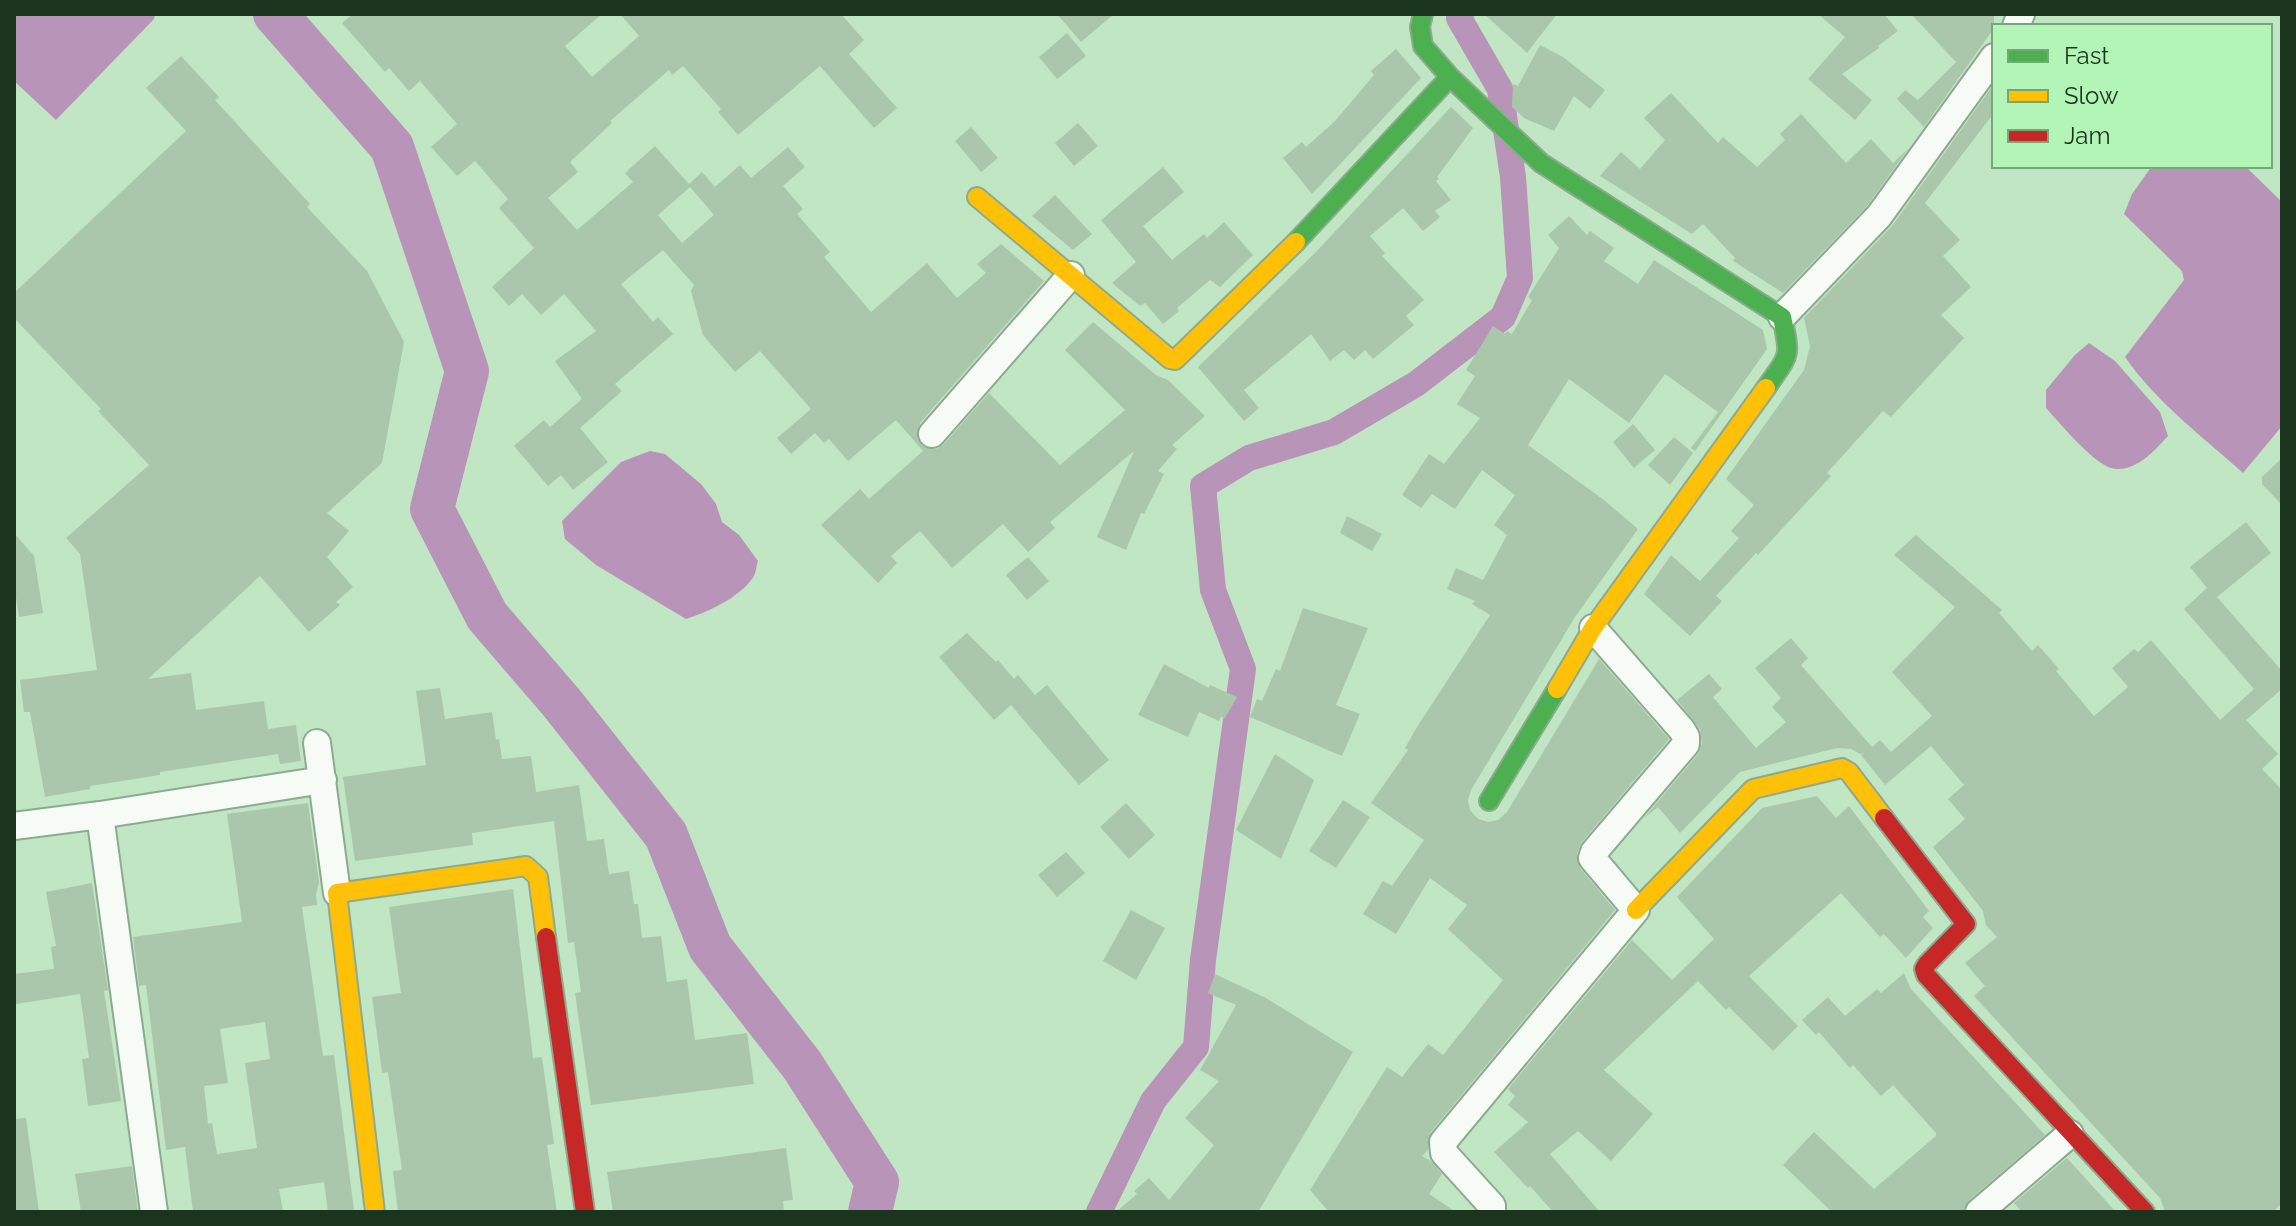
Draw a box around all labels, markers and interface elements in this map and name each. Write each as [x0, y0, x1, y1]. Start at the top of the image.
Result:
legend [1992, 24, 2272, 168]
text: Fast [2064, 41, 2109, 70]
text: Slow [2064, 81, 2119, 110]
text: Jam [2064, 121, 2110, 150]

